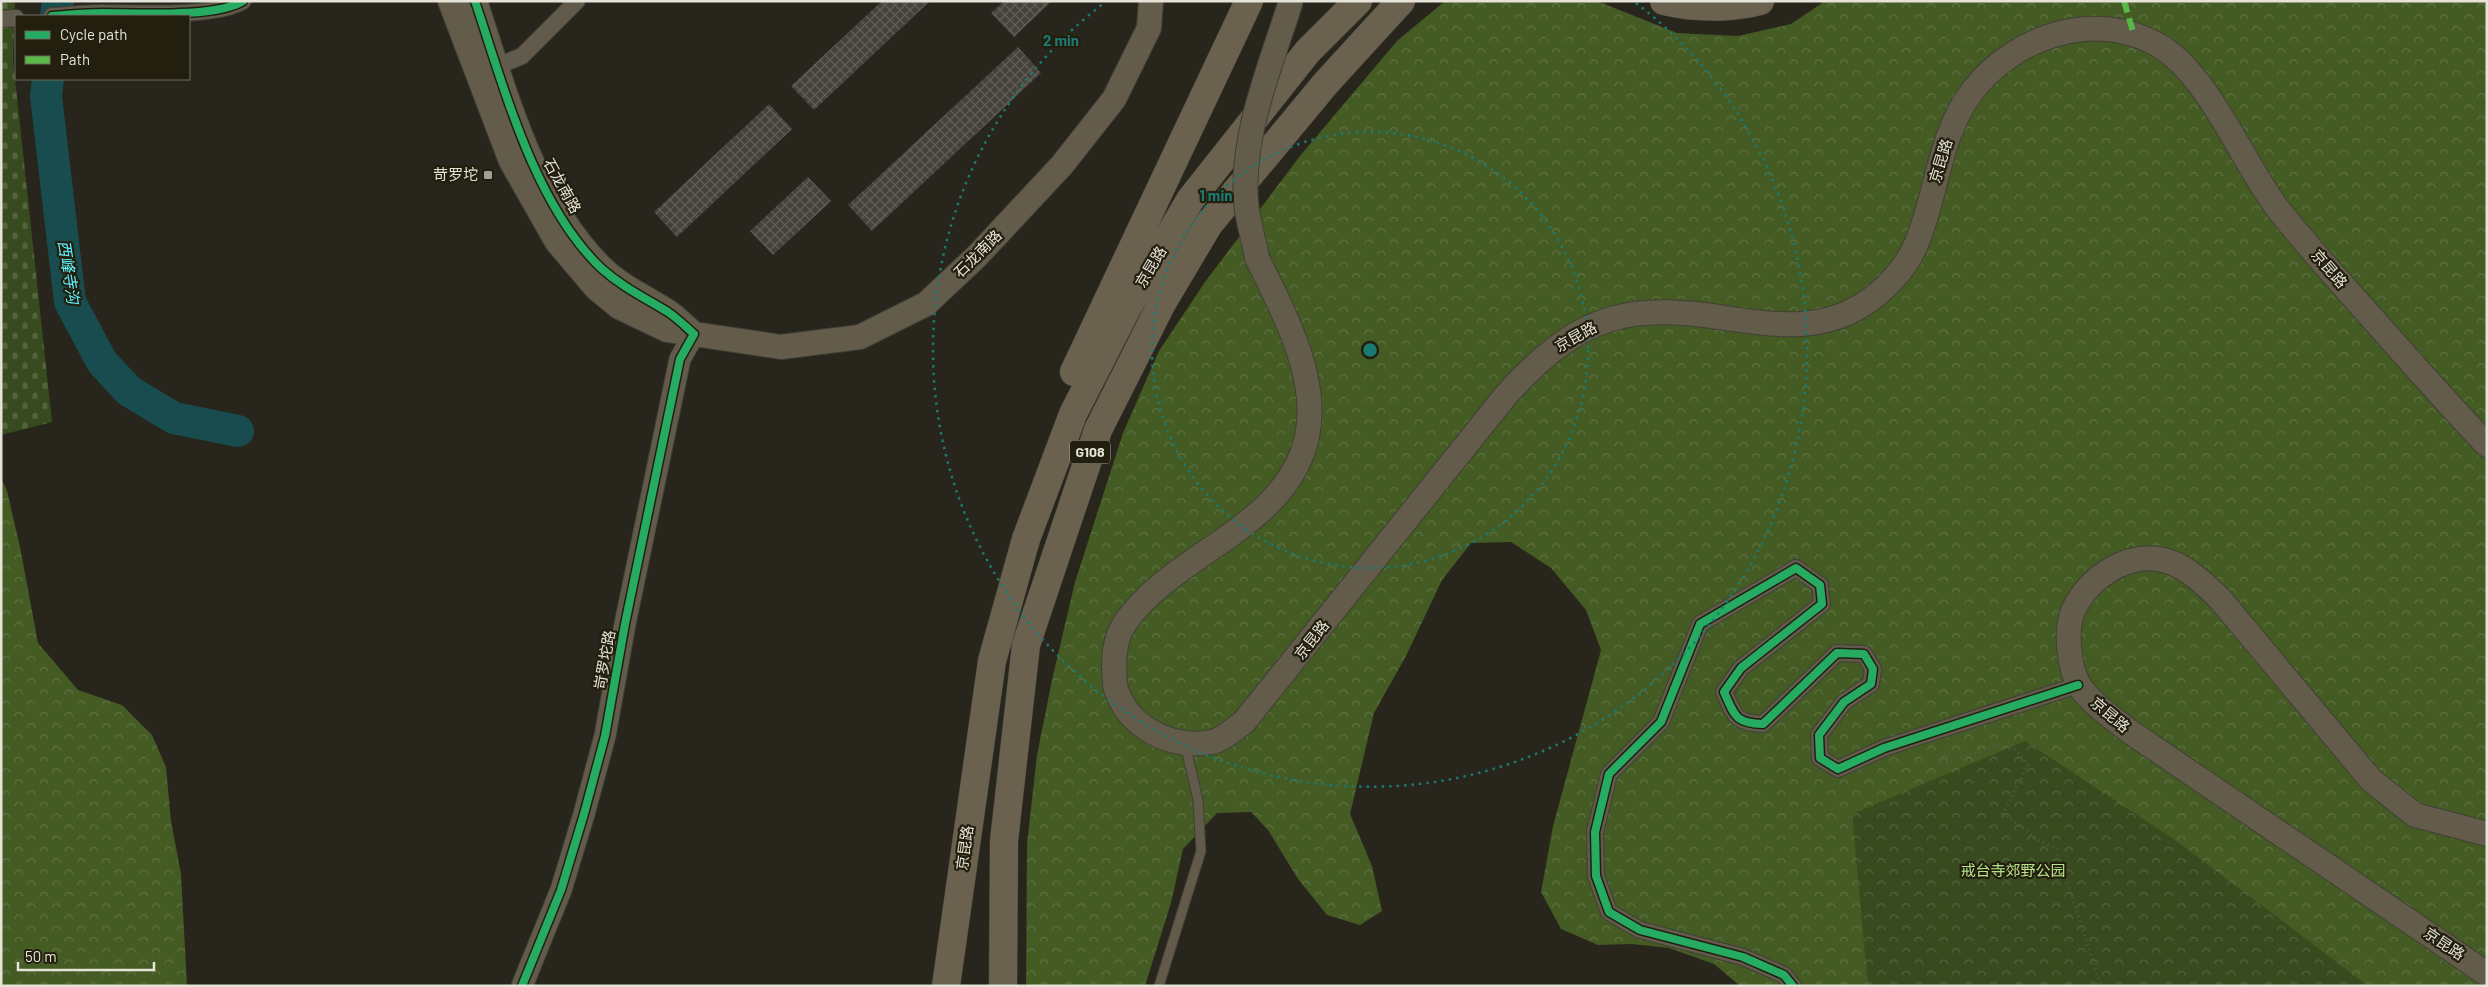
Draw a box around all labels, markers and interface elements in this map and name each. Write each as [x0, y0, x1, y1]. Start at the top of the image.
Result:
legend [15, 15, 190, 80]
text: Cycle path [60, 25, 127, 43]
text: 2 min [1043, 31, 1079, 49]
text: Path [60, 50, 90, 68]
street label: 京昆路 [1925, 137, 1955, 185]
street label: 石龙南路 [540, 155, 585, 216]
place label: 苛罗坨 [433, 165, 478, 183]
marker: 苛罗坨 [482, 169, 494, 181]
text: 1 min [1200, 186, 1232, 204]
street label: 石龙南路 [950, 226, 1005, 281]
water label: 西峰寺沟 [55, 239, 84, 307]
street label: 京昆路 [1131, 243, 1169, 290]
street label: 京昆路 [2308, 245, 2351, 291]
street label: 京昆路 [1551, 317, 1600, 355]
centre of rings [1361, 341, 1379, 359]
road number: G108 [1070, 441, 1110, 464]
street label: 京昆路 [1290, 616, 1332, 663]
street label: 岢罗坨路 [590, 629, 618, 691]
street label: 京昆路 [2088, 693, 2134, 736]
street label: 京昆路 [952, 824, 976, 871]
park label: 戒台寺郊野公园 [1960, 861, 2066, 879]
street label: 京昆路 [2421, 923, 2468, 963]
scale bar [18, 940, 154, 972]
text: 50 m [25, 947, 57, 965]

